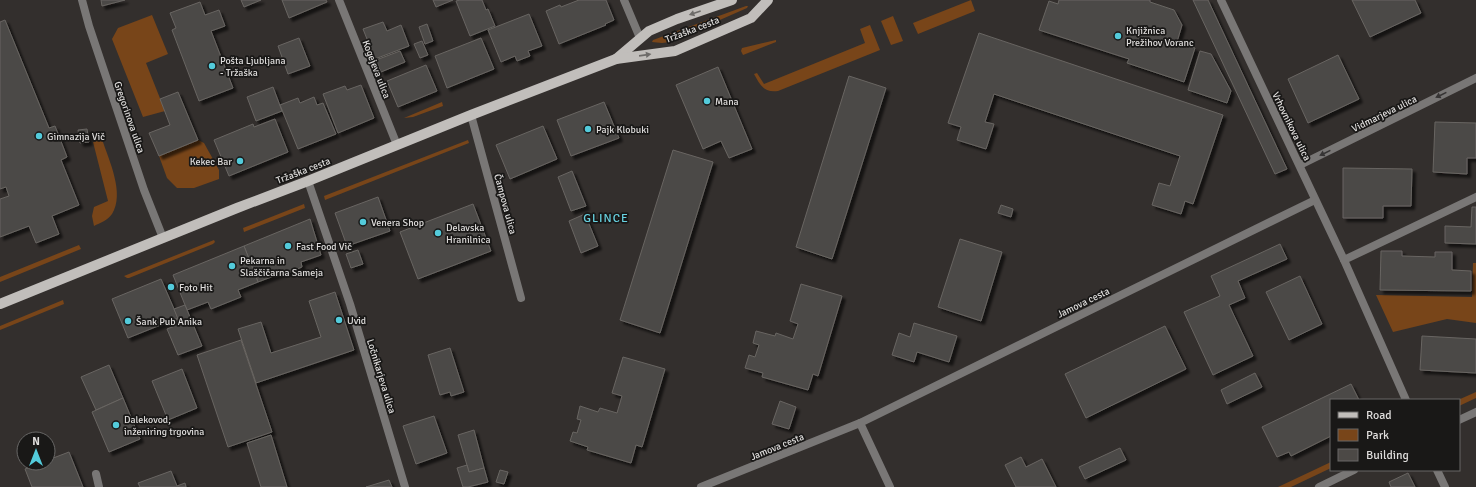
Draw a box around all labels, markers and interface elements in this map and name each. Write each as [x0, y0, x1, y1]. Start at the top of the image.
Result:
one-way arrow [689, 10, 701, 16]
street label: Tržaška cesta [664, 14, 721, 46]
place label: Knjižnica Prežihov Voranc [1126, 25, 1194, 49]
marker: Knjižnica Prežihov Voranc [1113, 31, 1123, 41]
street label: Kogejeva ulica [359, 38, 393, 100]
one-way arrow [639, 52, 651, 58]
place label: Pošta Ljubljana - Tržaška [220, 55, 286, 79]
marker: Pošta Ljubljana - Tržaška [207, 61, 217, 71]
street label: Gregorinova ulica [111, 80, 147, 155]
street label: Vrhovnikova ulica [1269, 90, 1313, 163]
one-way arrow [1435, 92, 1447, 99]
street label: Vidmarjeva ulica [1350, 93, 1419, 135]
marker: Mana [702, 96, 712, 106]
place label: Mana [715, 96, 739, 108]
marker: Pajk Klobuki [583, 124, 593, 134]
place label: Pajk Klobuki [596, 124, 649, 136]
marker: Gimnazija Vič [34, 131, 44, 141]
place label: Gimnazija Vič [47, 131, 105, 143]
one-way arrow [1319, 150, 1330, 156]
street label: Tržaška cesta [275, 155, 332, 187]
place label: Kekec Bar [190, 156, 232, 168]
marker: Kekec Bar [235, 156, 245, 166]
street label: Čampova ulica [491, 172, 520, 236]
district label: GLINCE [583, 211, 629, 226]
marker: Venera Shop [358, 217, 368, 227]
place label: Venera Shop [371, 217, 424, 229]
place label: Delavska Hranilnica [446, 222, 490, 246]
marker: Delavska Hranilnica [433, 228, 443, 238]
marker: Fast Food Vič [283, 241, 293, 251]
place label: Fast Food Vič [296, 241, 352, 253]
place label: Pekarna in Slaščičarna Sameja [240, 255, 323, 279]
marker: Pekarna in Slaščičarna Sameja [227, 261, 237, 271]
marker: Foto Hit [166, 282, 176, 292]
place label: Foto Hit [179, 282, 213, 294]
street label: Jamova cesta [1055, 285, 1112, 321]
place label: Šank Pub Anika [136, 315, 202, 328]
marker: Uvid [334, 315, 344, 325]
place label: Uvid [347, 315, 366, 327]
marker: Šank Pub Anika [123, 316, 133, 326]
street label: Ločnikarjeva ulica [364, 338, 398, 415]
legend [1330, 399, 1460, 471]
text: Road [1366, 408, 1392, 423]
place label: Dalekovod, inženiring trgovina [124, 414, 204, 438]
marker: Dalekovod, inženiring trgovina [111, 420, 121, 430]
text: Park [1366, 428, 1389, 443]
north arrow [16, 431, 56, 471]
street label: Jamova cesta [749, 431, 806, 463]
text: N [32, 435, 40, 448]
text: Building [1366, 448, 1409, 463]

